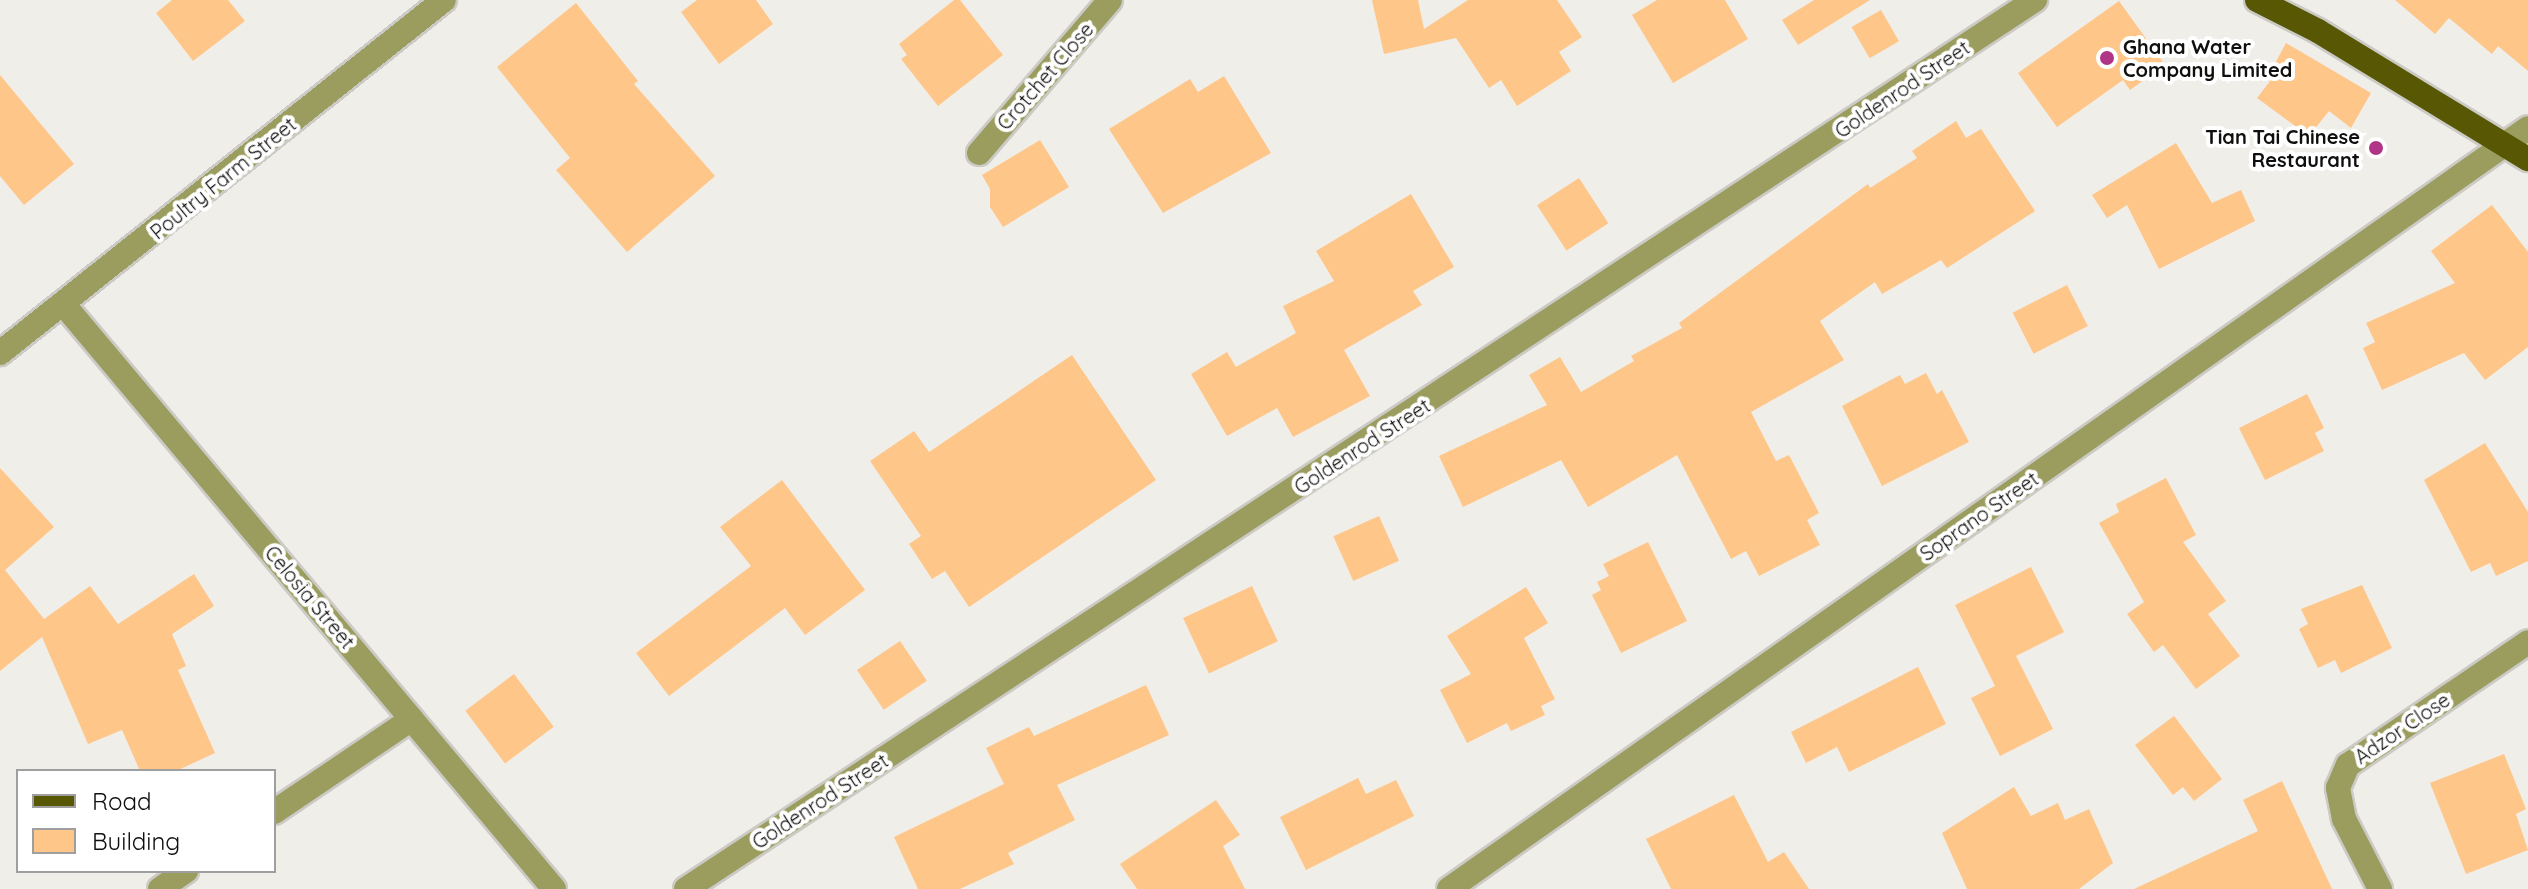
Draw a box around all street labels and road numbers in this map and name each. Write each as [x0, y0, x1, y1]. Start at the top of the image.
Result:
street label: Crotchet Close [992, 17, 1098, 135]
street label: Goldenrod Street [1830, 35, 1974, 143]
street label: Poultry Farm Street [145, 112, 301, 244]
street label: Goldenrod Street [1290, 393, 1434, 499]
street label: Soprano Street [1915, 466, 2043, 566]
street label: Celosia Street [260, 541, 360, 653]
street label: Adzor Close [2350, 687, 2454, 769]
street label: Goldenrod Street [748, 748, 892, 854]

